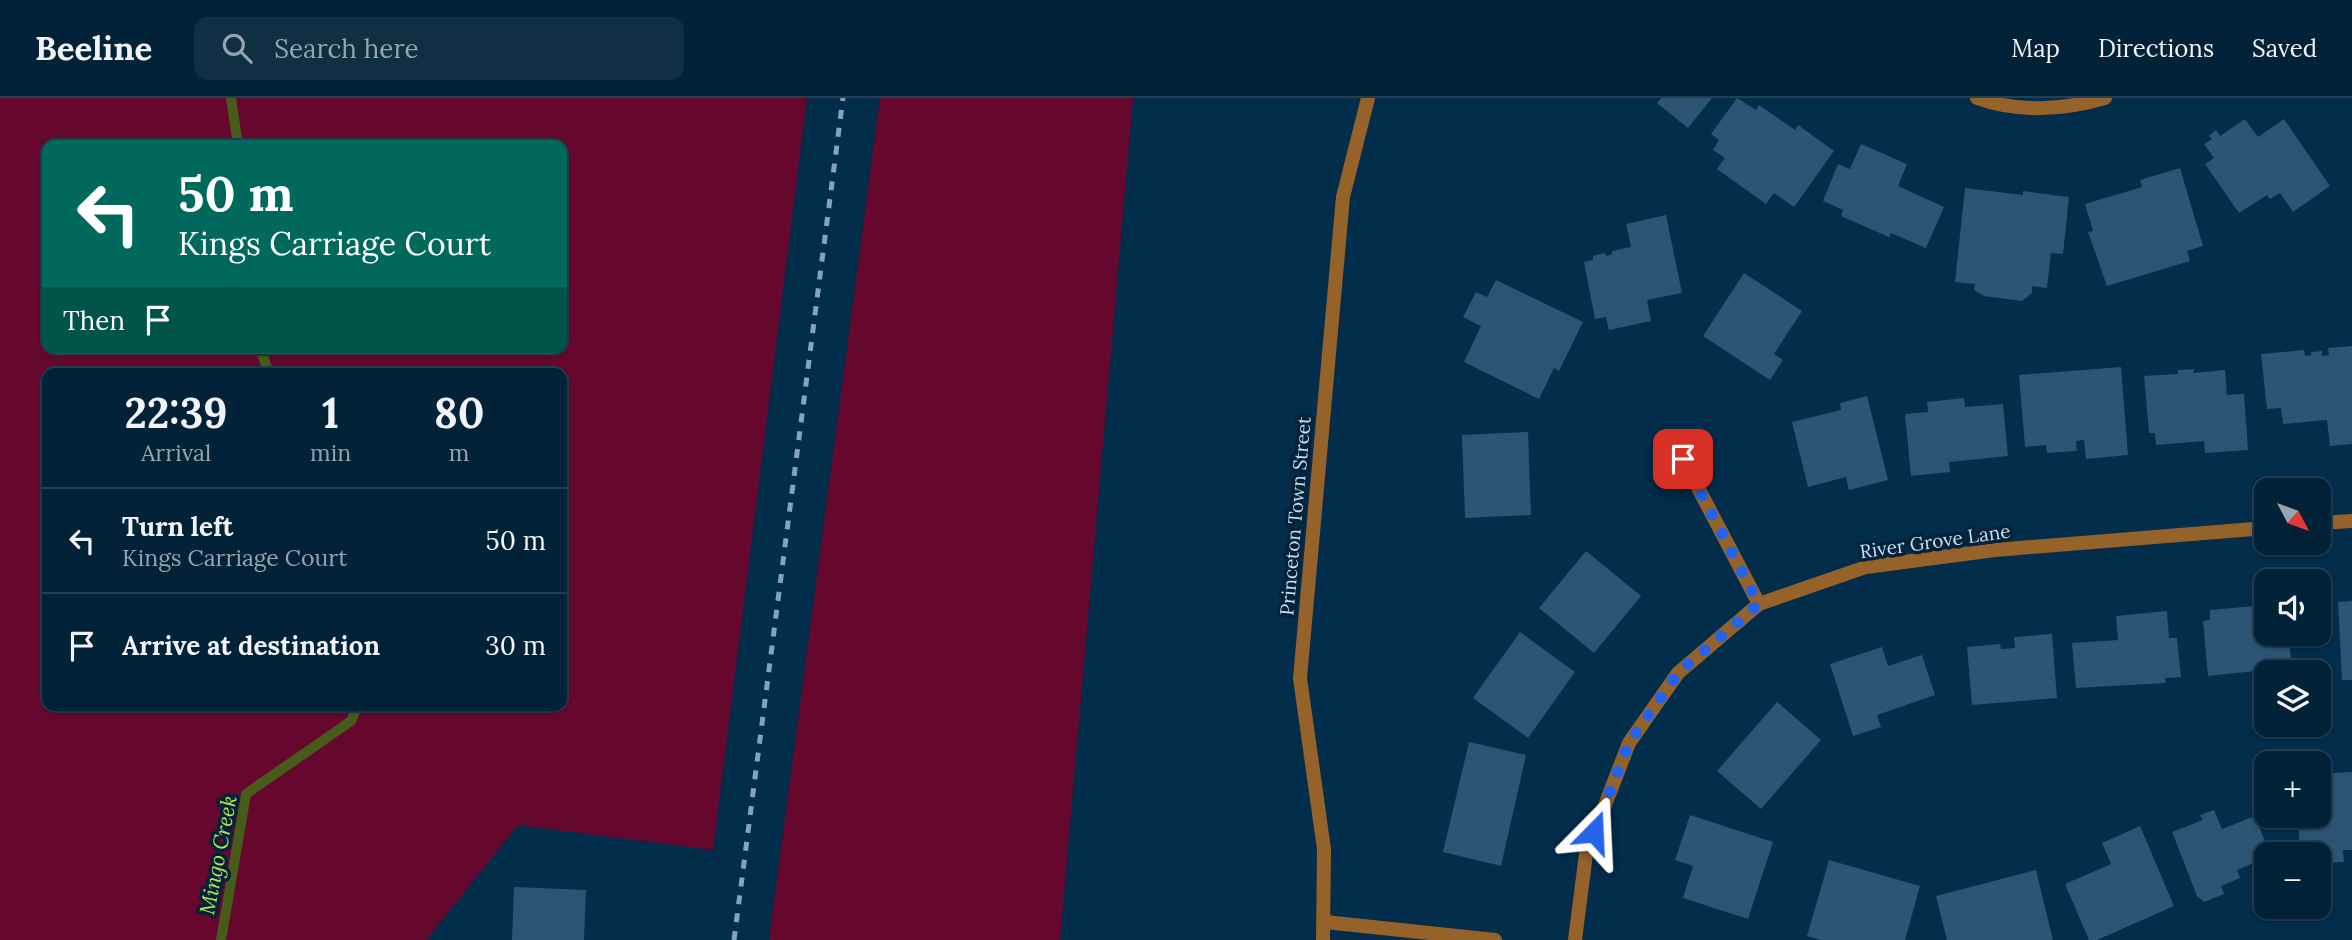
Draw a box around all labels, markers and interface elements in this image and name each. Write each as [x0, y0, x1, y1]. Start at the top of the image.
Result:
search box [194, 17, 684, 80]
text: Beeline [35, 27, 152, 69]
icon: search [218, 29, 256, 67]
text: Search here [274, 32, 419, 65]
text: Map [2011, 33, 2060, 64]
text: Directions [2098, 33, 2214, 64]
text: Saved [2252, 33, 2317, 64]
text: 50 m [178, 162, 294, 224]
icon: left [63, 168, 154, 259]
text: Kings Carriage Court [178, 223, 491, 264]
icon: arrive [139, 301, 177, 339]
text: Then [63, 304, 125, 337]
text: 22:39 [125, 386, 228, 440]
text: 1 [322, 386, 339, 440]
text: 80 [434, 386, 484, 440]
street label: Princeton Town Street [1274, 415, 1316, 616]
pin [1653, 429, 1713, 489]
text: Arrival [141, 438, 211, 467]
text: min [310, 438, 351, 467]
text: m [449, 438, 469, 467]
icon: arrive [1664, 440, 1702, 478]
north arrow [2254, 478, 2331, 555]
map controls [2254, 478, 2331, 919]
text: Turn left [122, 510, 233, 543]
street label: River Grove Lane [1858, 519, 2012, 563]
icon: left [63, 522, 101, 560]
text: 50 m [486, 524, 546, 557]
text: Kings Carriage Court [122, 543, 347, 572]
button: sound [2254, 569, 2331, 646]
icon: arrive [63, 627, 101, 665]
text: Arrive at destination [122, 629, 380, 662]
text: 30 m [485, 629, 546, 662]
button: layers [2254, 660, 2331, 737]
button: + [2254, 751, 2331, 828]
water label: Mingo Creek [193, 793, 243, 917]
position arrow [1557, 795, 1631, 869]
button: − [2254, 842, 2331, 919]

